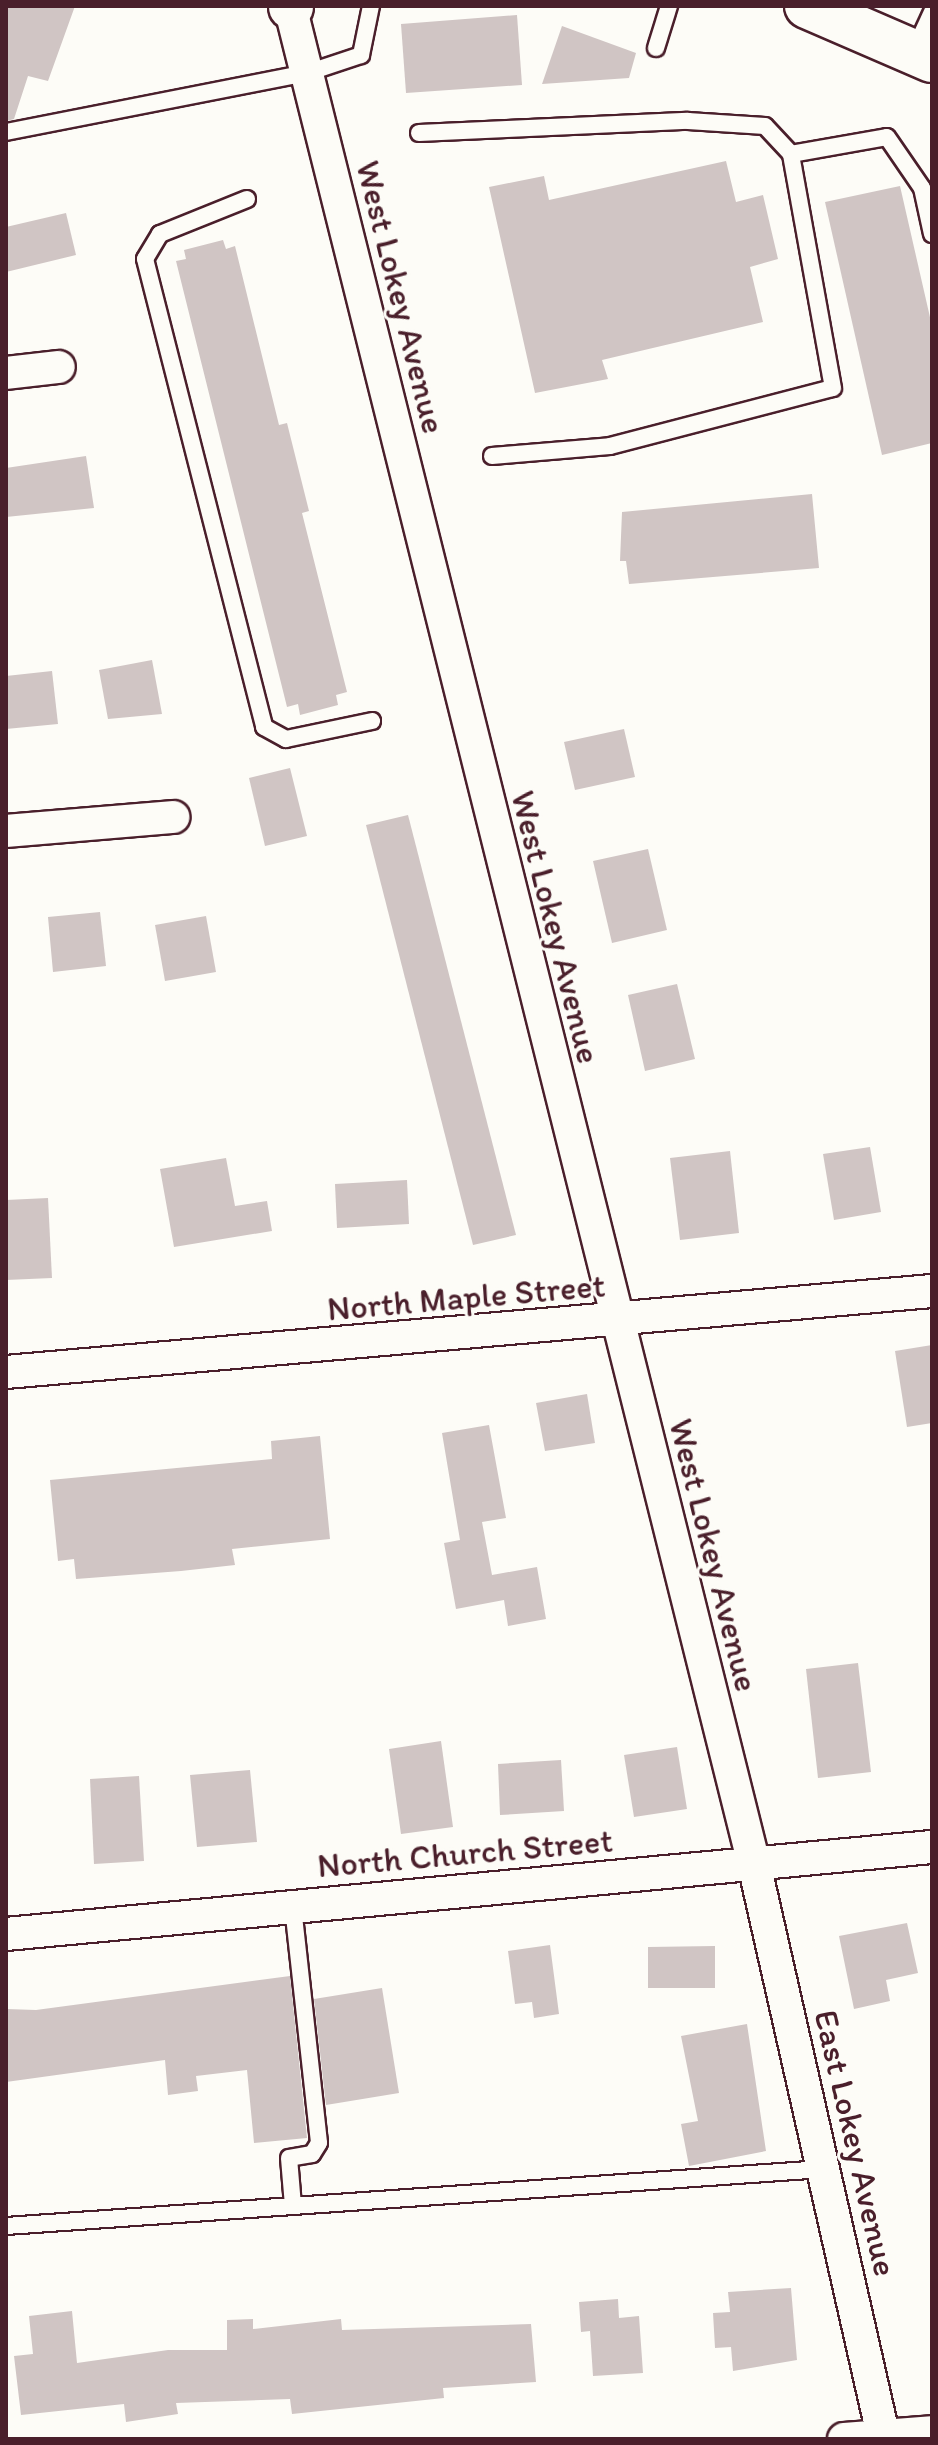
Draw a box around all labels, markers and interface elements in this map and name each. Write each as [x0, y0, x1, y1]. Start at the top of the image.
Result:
street label: West Lokey Avenue [348, 157, 454, 437]
street label: West Lokey Avenue [503, 787, 609, 1067]
street label: North Maple Street [326, 1265, 606, 1329]
street label: West Lokey Avenue [661, 1415, 767, 1695]
street label: North Church Street [316, 1820, 614, 1886]
street label: East Lokey Avenue [806, 2007, 906, 2279]

